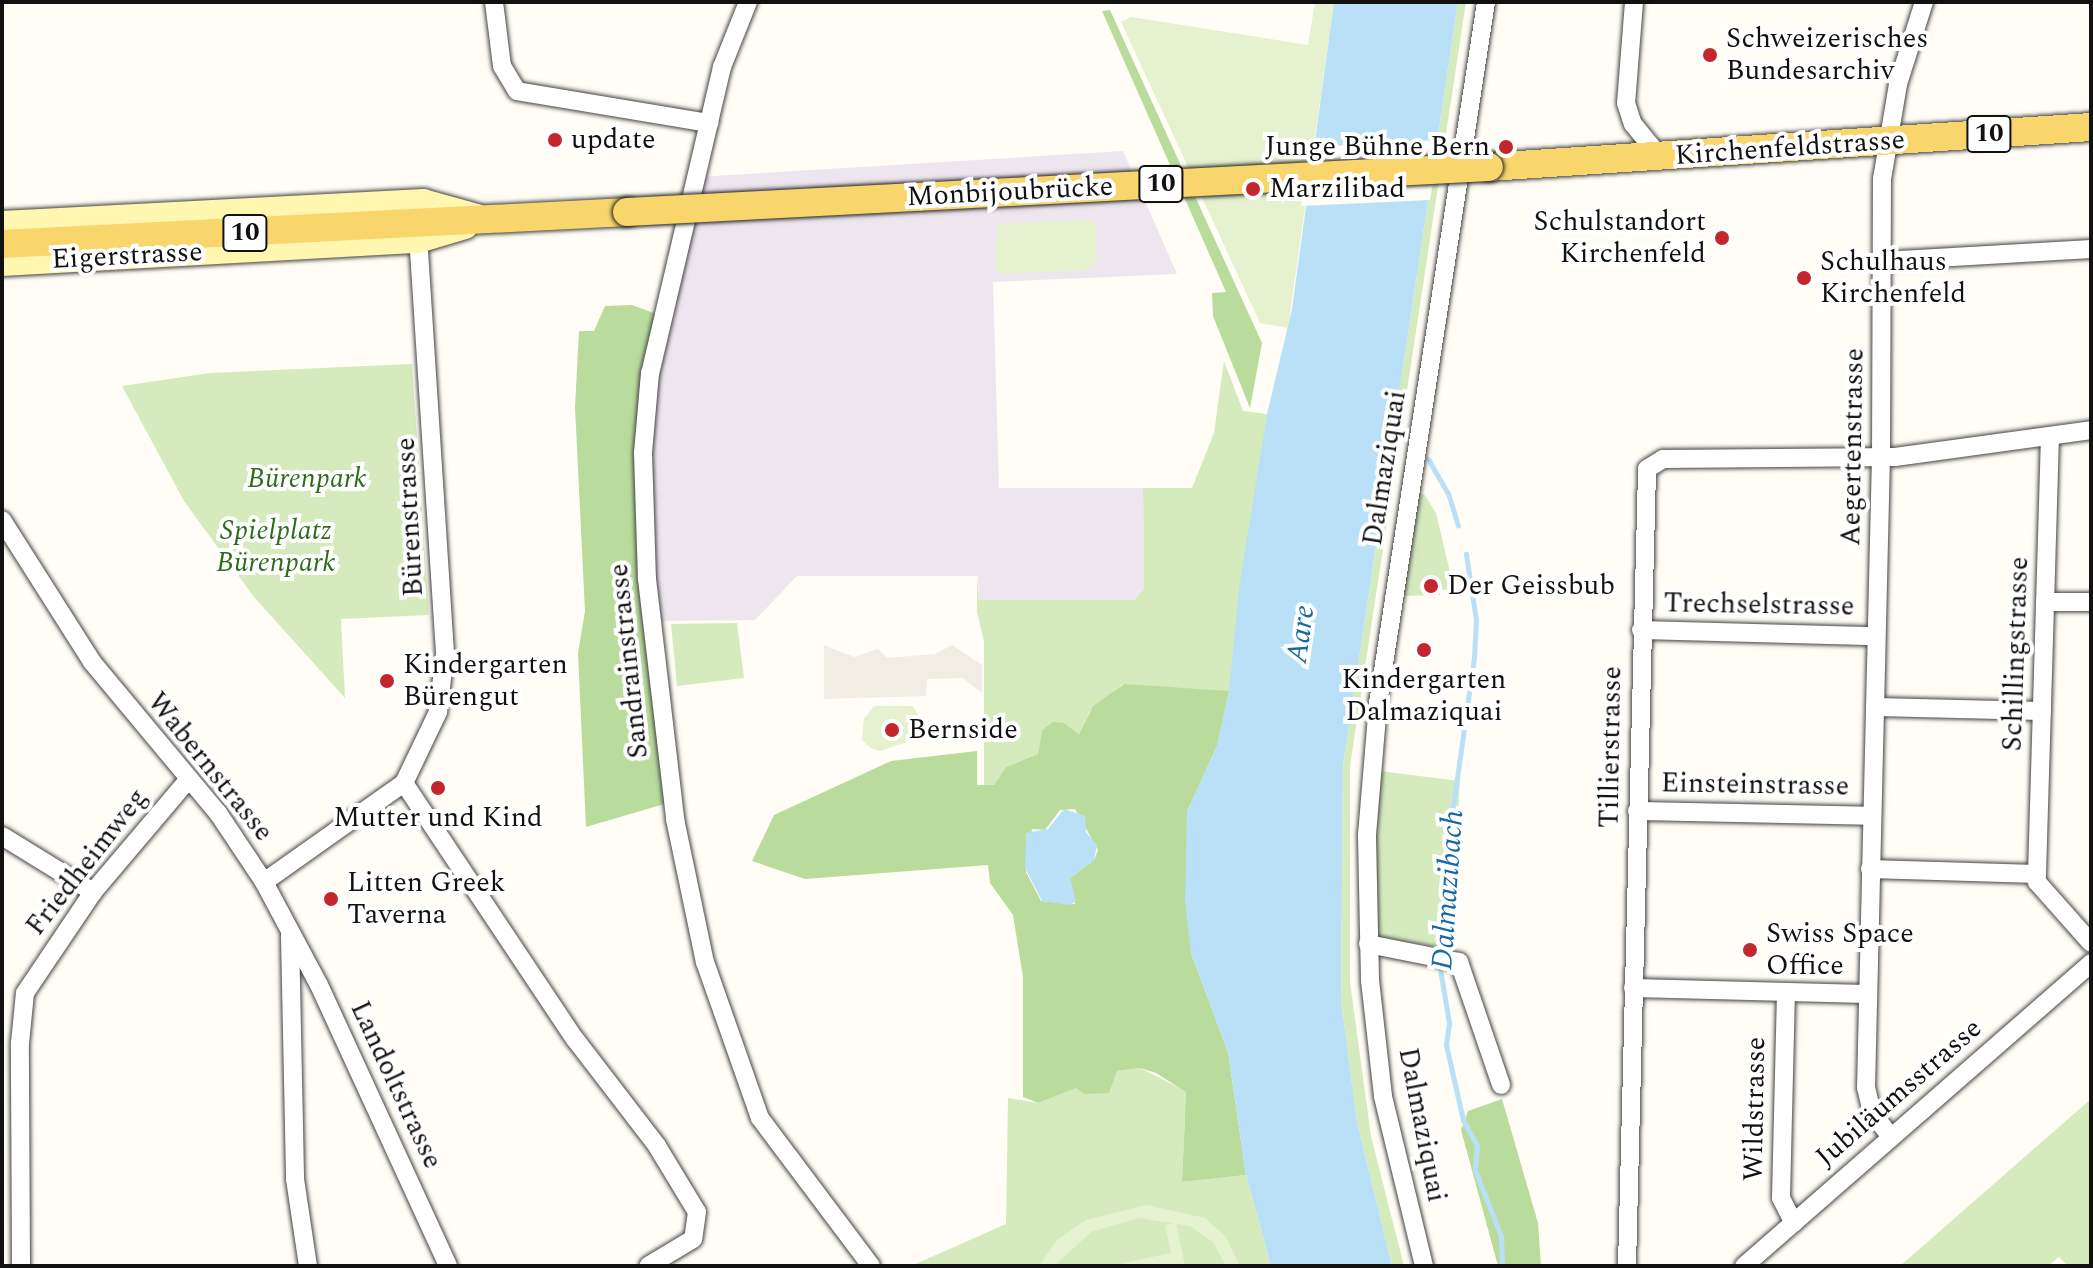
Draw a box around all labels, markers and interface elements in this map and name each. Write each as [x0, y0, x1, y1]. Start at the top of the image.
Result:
place label: Schweizerisches Bundesarchiv [1726, 22, 1928, 88]
marker: Schweizerisches Bundesarchiv [1701, 46, 1719, 64]
road number: 10 [1965, 112, 2013, 156]
place label: update [571, 123, 656, 157]
street label: Kirchenfeldstrasse [1674, 123, 1906, 173]
place label: Junge Bühne Bern [1265, 130, 1490, 164]
marker: update [546, 131, 564, 149]
marker: Junge Bühne Bern [1497, 138, 1515, 156]
road number: 10 [1137, 162, 1185, 206]
street label: Monbijoubrücke [906, 170, 1114, 214]
place label: Marzilibad [1269, 172, 1405, 206]
marker: Marzilibad [1244, 180, 1262, 198]
place label: Schulstandort Kirchenfeld [1533, 205, 1706, 271]
road number: 10 [221, 211, 269, 255]
marker: Schulstandort Kirchenfeld [1713, 229, 1731, 247]
street label: Eigerstrasse [51, 235, 203, 277]
place label: Schulhaus Kirchenfeld [1820, 245, 1966, 311]
marker: Schulhaus Kirchenfeld [1795, 269, 1813, 287]
street label: Aegertenstrasse [1834, 348, 1872, 546]
street label: Dalmaziquai [1356, 388, 1414, 548]
street label: Bürenstrasse [389, 436, 431, 598]
park label: Bürenpark [247, 462, 367, 496]
park label: Spielplatz Bürenpark [216, 514, 336, 580]
street label: Schillingstrasse [1996, 556, 2036, 752]
street label: Sandrainstrasse [602, 562, 656, 760]
place label: Der Geissbub [1447, 569, 1615, 603]
marker: Der Geissbub [1422, 577, 1440, 595]
street label: Trechselstrasse [1663, 587, 1855, 623]
water label: Aare [1279, 603, 1323, 665]
marker: Kindergarten Dalmaziquai [1415, 641, 1433, 659]
place label: Kindergarten Bürengut [403, 648, 568, 714]
place label: Kindergarten Dalmaziquai [1342, 663, 1506, 729]
street label: Tillierstrasse [1593, 666, 1629, 828]
marker: Kindergarten Bürengut [378, 672, 396, 690]
street label: Wabernstrasse [140, 686, 280, 848]
place label: Bernside [908, 713, 1018, 747]
marker: Bernside [883, 721, 901, 739]
street label: Einsteinstrasse [1661, 767, 1849, 803]
marker: Mutter und Kind [429, 779, 447, 797]
street label: Friedheimweg [19, 782, 155, 942]
place label: Mutter und Kind [333, 801, 543, 835]
water label: Dalmazibach [1424, 809, 1472, 971]
place label: Litten Greek Taverna [347, 866, 505, 932]
marker: Litten Greek Taverna [322, 890, 340, 908]
place label: Swiss Space Office [1766, 917, 1914, 983]
marker: Swiss Space Office [1741, 941, 1759, 959]
street label: Landoltstrasse [342, 996, 450, 1174]
street label: Jubiläumsstrasse [1809, 1012, 1989, 1174]
street label: Wildstrasse [1737, 1037, 1773, 1181]
street label: Dalmaziquai [1391, 1045, 1453, 1205]

